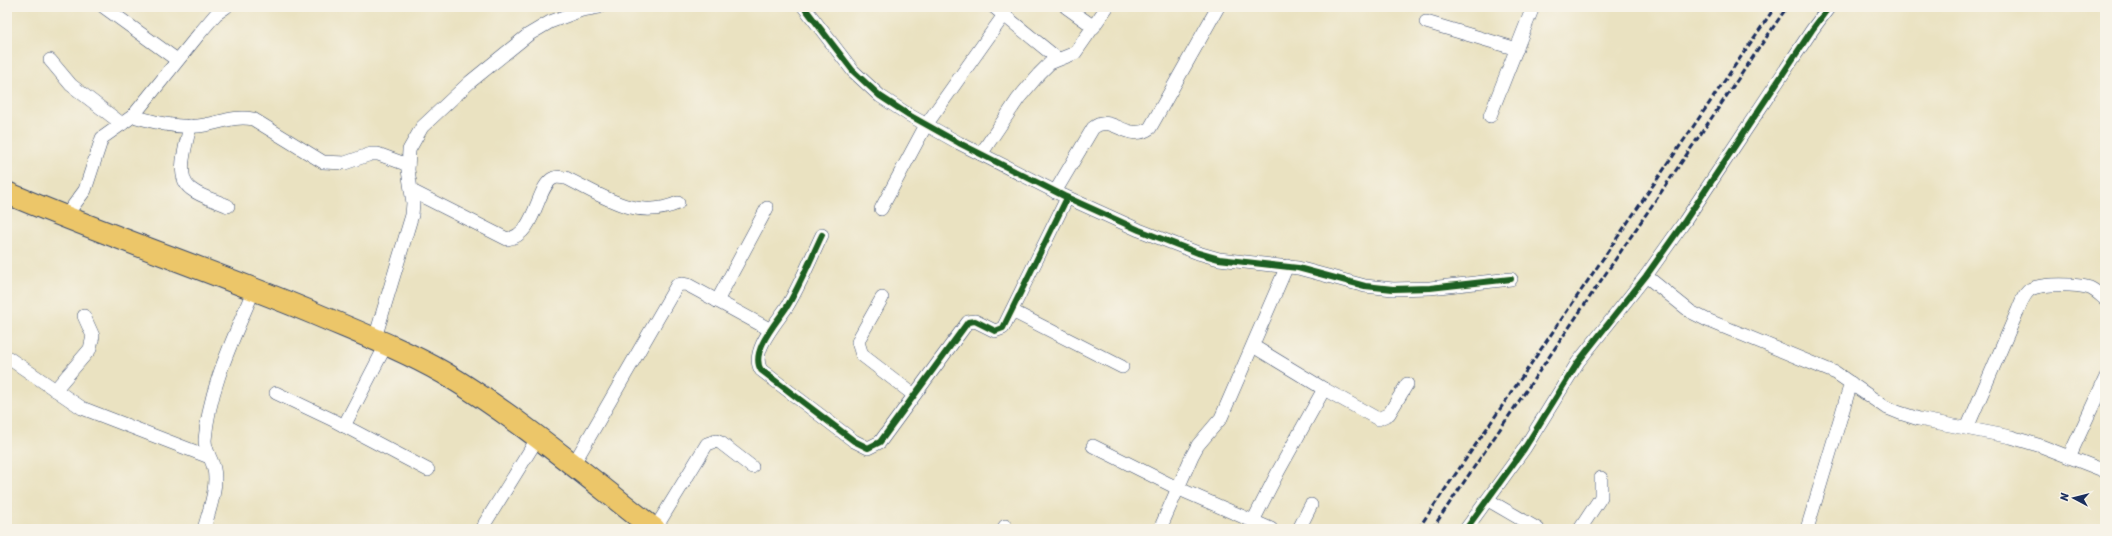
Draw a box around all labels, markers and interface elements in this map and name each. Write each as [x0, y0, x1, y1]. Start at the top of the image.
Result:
north arrow [2054, 478, 2094, 518]
text: N [2055, 492, 2075, 503]

